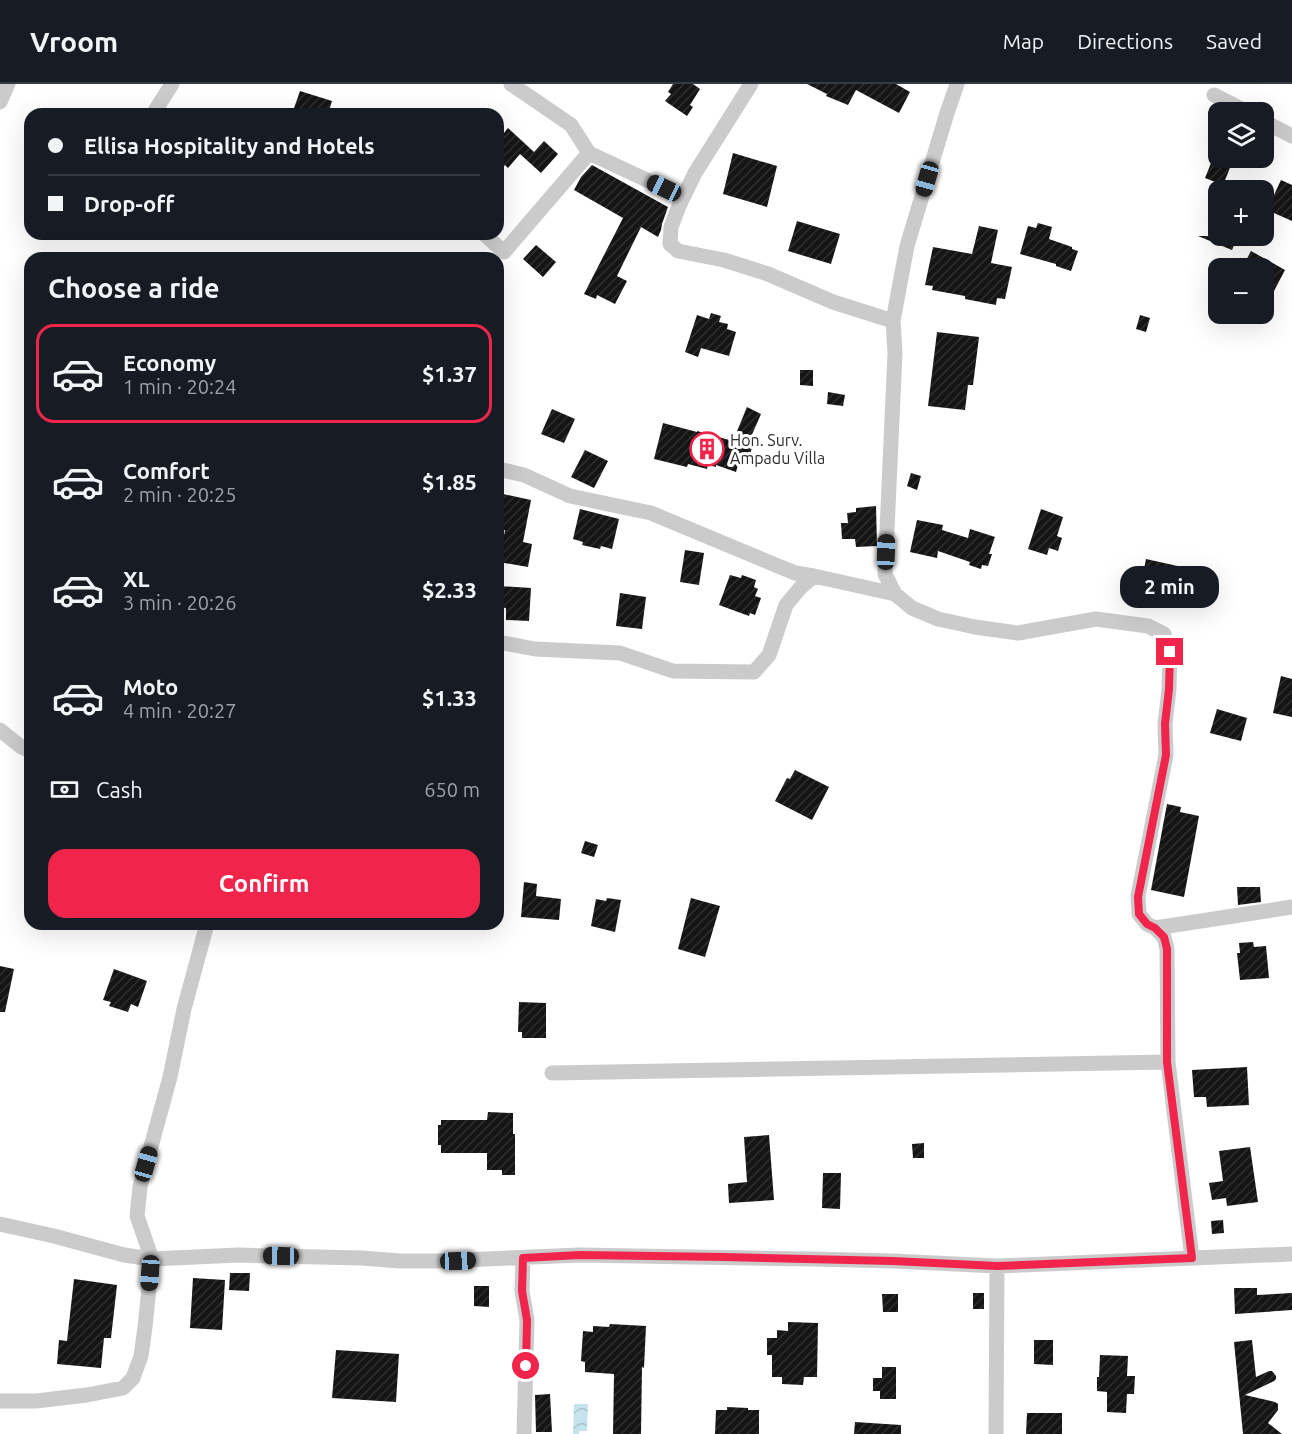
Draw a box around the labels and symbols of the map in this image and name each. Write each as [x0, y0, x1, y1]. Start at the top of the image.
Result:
car [913, 159, 941, 199]
car [644, 172, 684, 204]
building icon: Hon. Surv. Ampadu Villa [689, 431, 725, 467]
place label: Hon. Surv. Ampadu Villa [730, 431, 825, 467]
car [876, 534, 896, 570]
callout: 2 min [1120, 565, 1220, 607]
route end [1156, 638, 1183, 665]
car [132, 1144, 160, 1184]
car [263, 1247, 299, 1265]
car [440, 1251, 476, 1271]
car [140, 1254, 160, 1292]
route start [512, 1352, 539, 1379]

